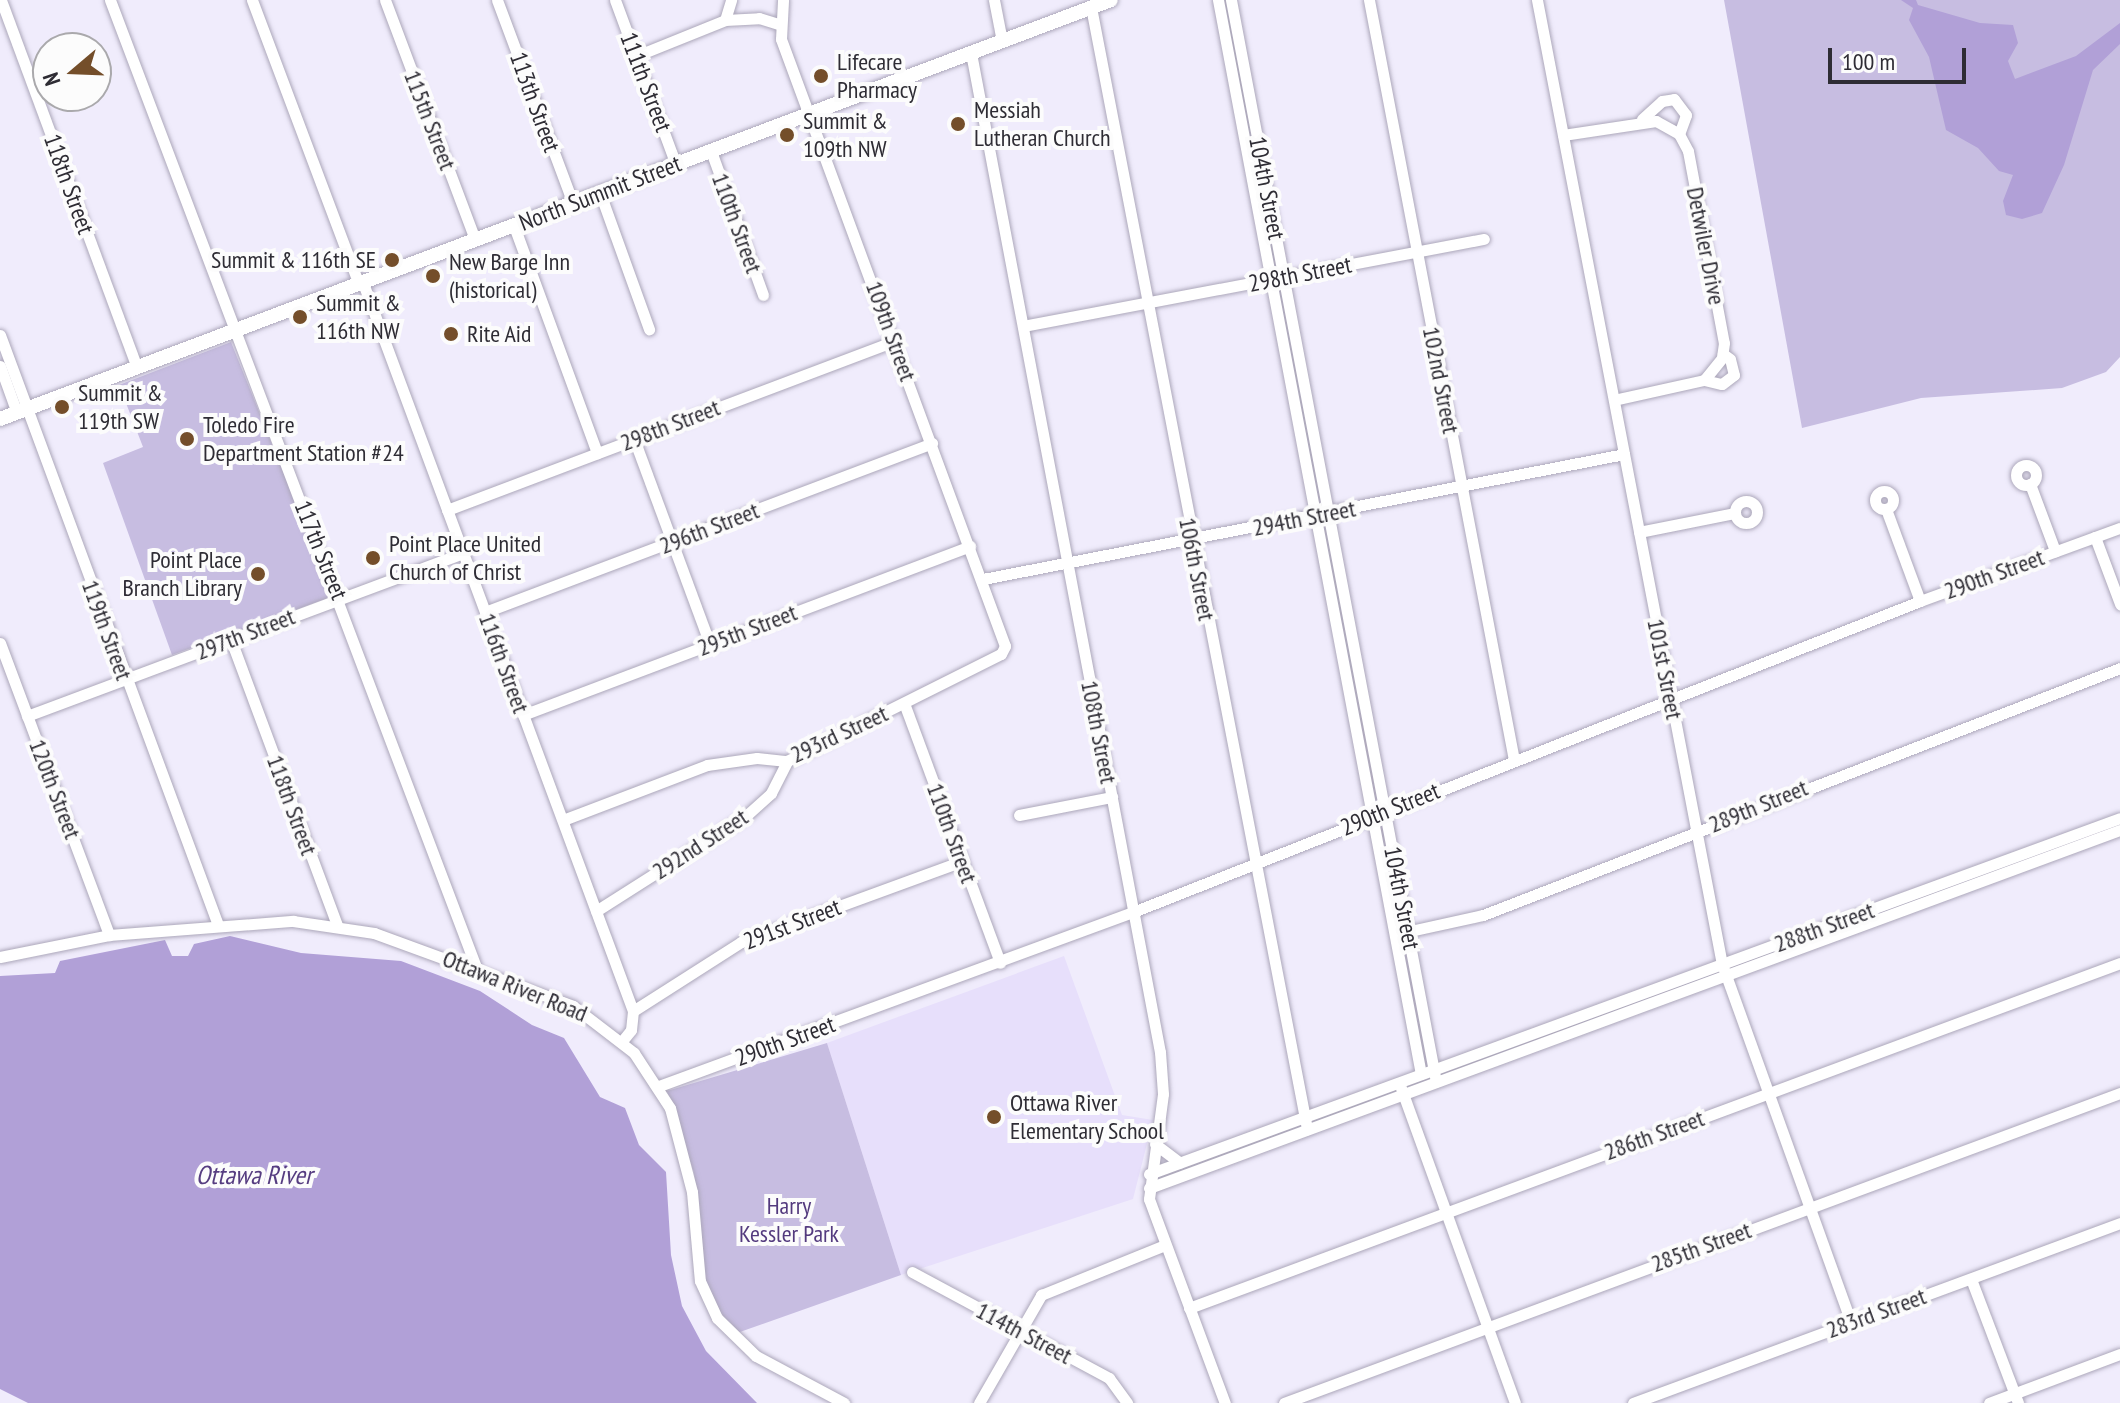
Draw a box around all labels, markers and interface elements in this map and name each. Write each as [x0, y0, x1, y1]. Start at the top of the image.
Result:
street label: 111th Street [614, 28, 678, 136]
north arrow [32, 32, 112, 112]
scale bar [1832, 32, 1970, 82]
text: 100 m [1842, 46, 1895, 77]
street label: 113th Street [504, 48, 566, 156]
place label: Lifecare Pharmacy [837, 48, 917, 104]
street label: 115th Street [398, 66, 462, 174]
marker: Lifecare Pharmacy [812, 67, 830, 85]
text: N [36, 69, 66, 89]
place label: Messiah Lutheran Church [974, 96, 1111, 152]
place label: Summit & 109th NW [803, 107, 888, 163]
marker: Messiah Lutheran Church [949, 115, 967, 133]
marker: Summit & 109th NW [778, 126, 796, 144]
street label: 118th Street [38, 130, 100, 238]
street label: 104th Street [1243, 134, 1291, 242]
street label: North Summit Street [515, 149, 685, 237]
street label: 110th Street [706, 169, 768, 277]
street label: Detwiler Drive [1680, 185, 1732, 307]
place label: Summit & 116th SE [211, 246, 376, 274]
place label: New Barge Inn (historical) [449, 248, 570, 304]
street label: 298th Street [1246, 250, 1354, 298]
marker: Summit & 116th SE [383, 251, 401, 269]
marker: New Barge Inn (historical) [424, 267, 442, 285]
street label: 109th Street [860, 277, 922, 385]
place label: Summit & 116th NW [316, 289, 401, 345]
marker: Summit & 116th NW [291, 308, 309, 326]
place label: Rite Aid [467, 320, 532, 348]
street label: 102nd Street [1417, 324, 1465, 436]
marker: Rite Aid [442, 325, 460, 343]
place label: Summit & 119th SW [78, 379, 163, 435]
street label: 298th Street [616, 393, 724, 457]
marker: Summit & 119th SW [53, 398, 71, 416]
place label: Toledo Fire Department Station #24 [203, 411, 404, 467]
marker: Toledo Fire Department Station #24 [178, 430, 196, 448]
street label: 294th Street [1250, 494, 1358, 542]
street label: 117th Street [288, 496, 354, 604]
street label: 296th Street [655, 496, 763, 560]
street label: 106th Street [1173, 515, 1221, 623]
place label: Point Place United Church of Christ [389, 530, 541, 586]
street label: 290th Street [1940, 543, 2048, 605]
place label: Point Place Branch Library [122, 546, 242, 602]
marker: Point Place United Church of Christ [364, 549, 382, 567]
marker: Point Place Branch Library [249, 565, 267, 583]
street label: 119th Street [76, 576, 138, 684]
street label: 295th Street [693, 598, 801, 662]
street label: 297th Street [191, 602, 299, 666]
street label: 116th Street [473, 609, 535, 717]
street label: 101st Street [1641, 616, 1689, 722]
street label: 108th Street [1075, 678, 1123, 786]
street label: 293rd Street [786, 699, 892, 769]
street label: 120th Street [23, 735, 87, 843]
street label: 118th Street [261, 751, 323, 859]
street label: 289th Street [1704, 773, 1812, 839]
street label: 290th Street [1336, 776, 1444, 842]
street label: 110th Street [921, 779, 983, 887]
street label: 292nd Street [647, 802, 753, 886]
street label: 104th Street [1378, 844, 1426, 952]
street label: 291st Street [739, 892, 845, 956]
street label: 288th Street [1770, 896, 1878, 958]
street label: Ottawa River Road [438, 944, 592, 1028]
street label: 290th Street [731, 1010, 839, 1072]
place label: Ottawa River Elementary School [1010, 1089, 1164, 1145]
street label: 286th Street [1600, 1104, 1708, 1166]
marker: Ottawa River Elementary School [985, 1108, 1003, 1126]
water label: Ottawa River [196, 1159, 312, 1191]
park label: Harry Kessler Park [739, 1192, 839, 1248]
street label: 285th Street [1647, 1216, 1755, 1278]
street label: 283rd Street [1822, 1282, 1930, 1344]
street label: 114th Street [971, 1296, 1077, 1370]

